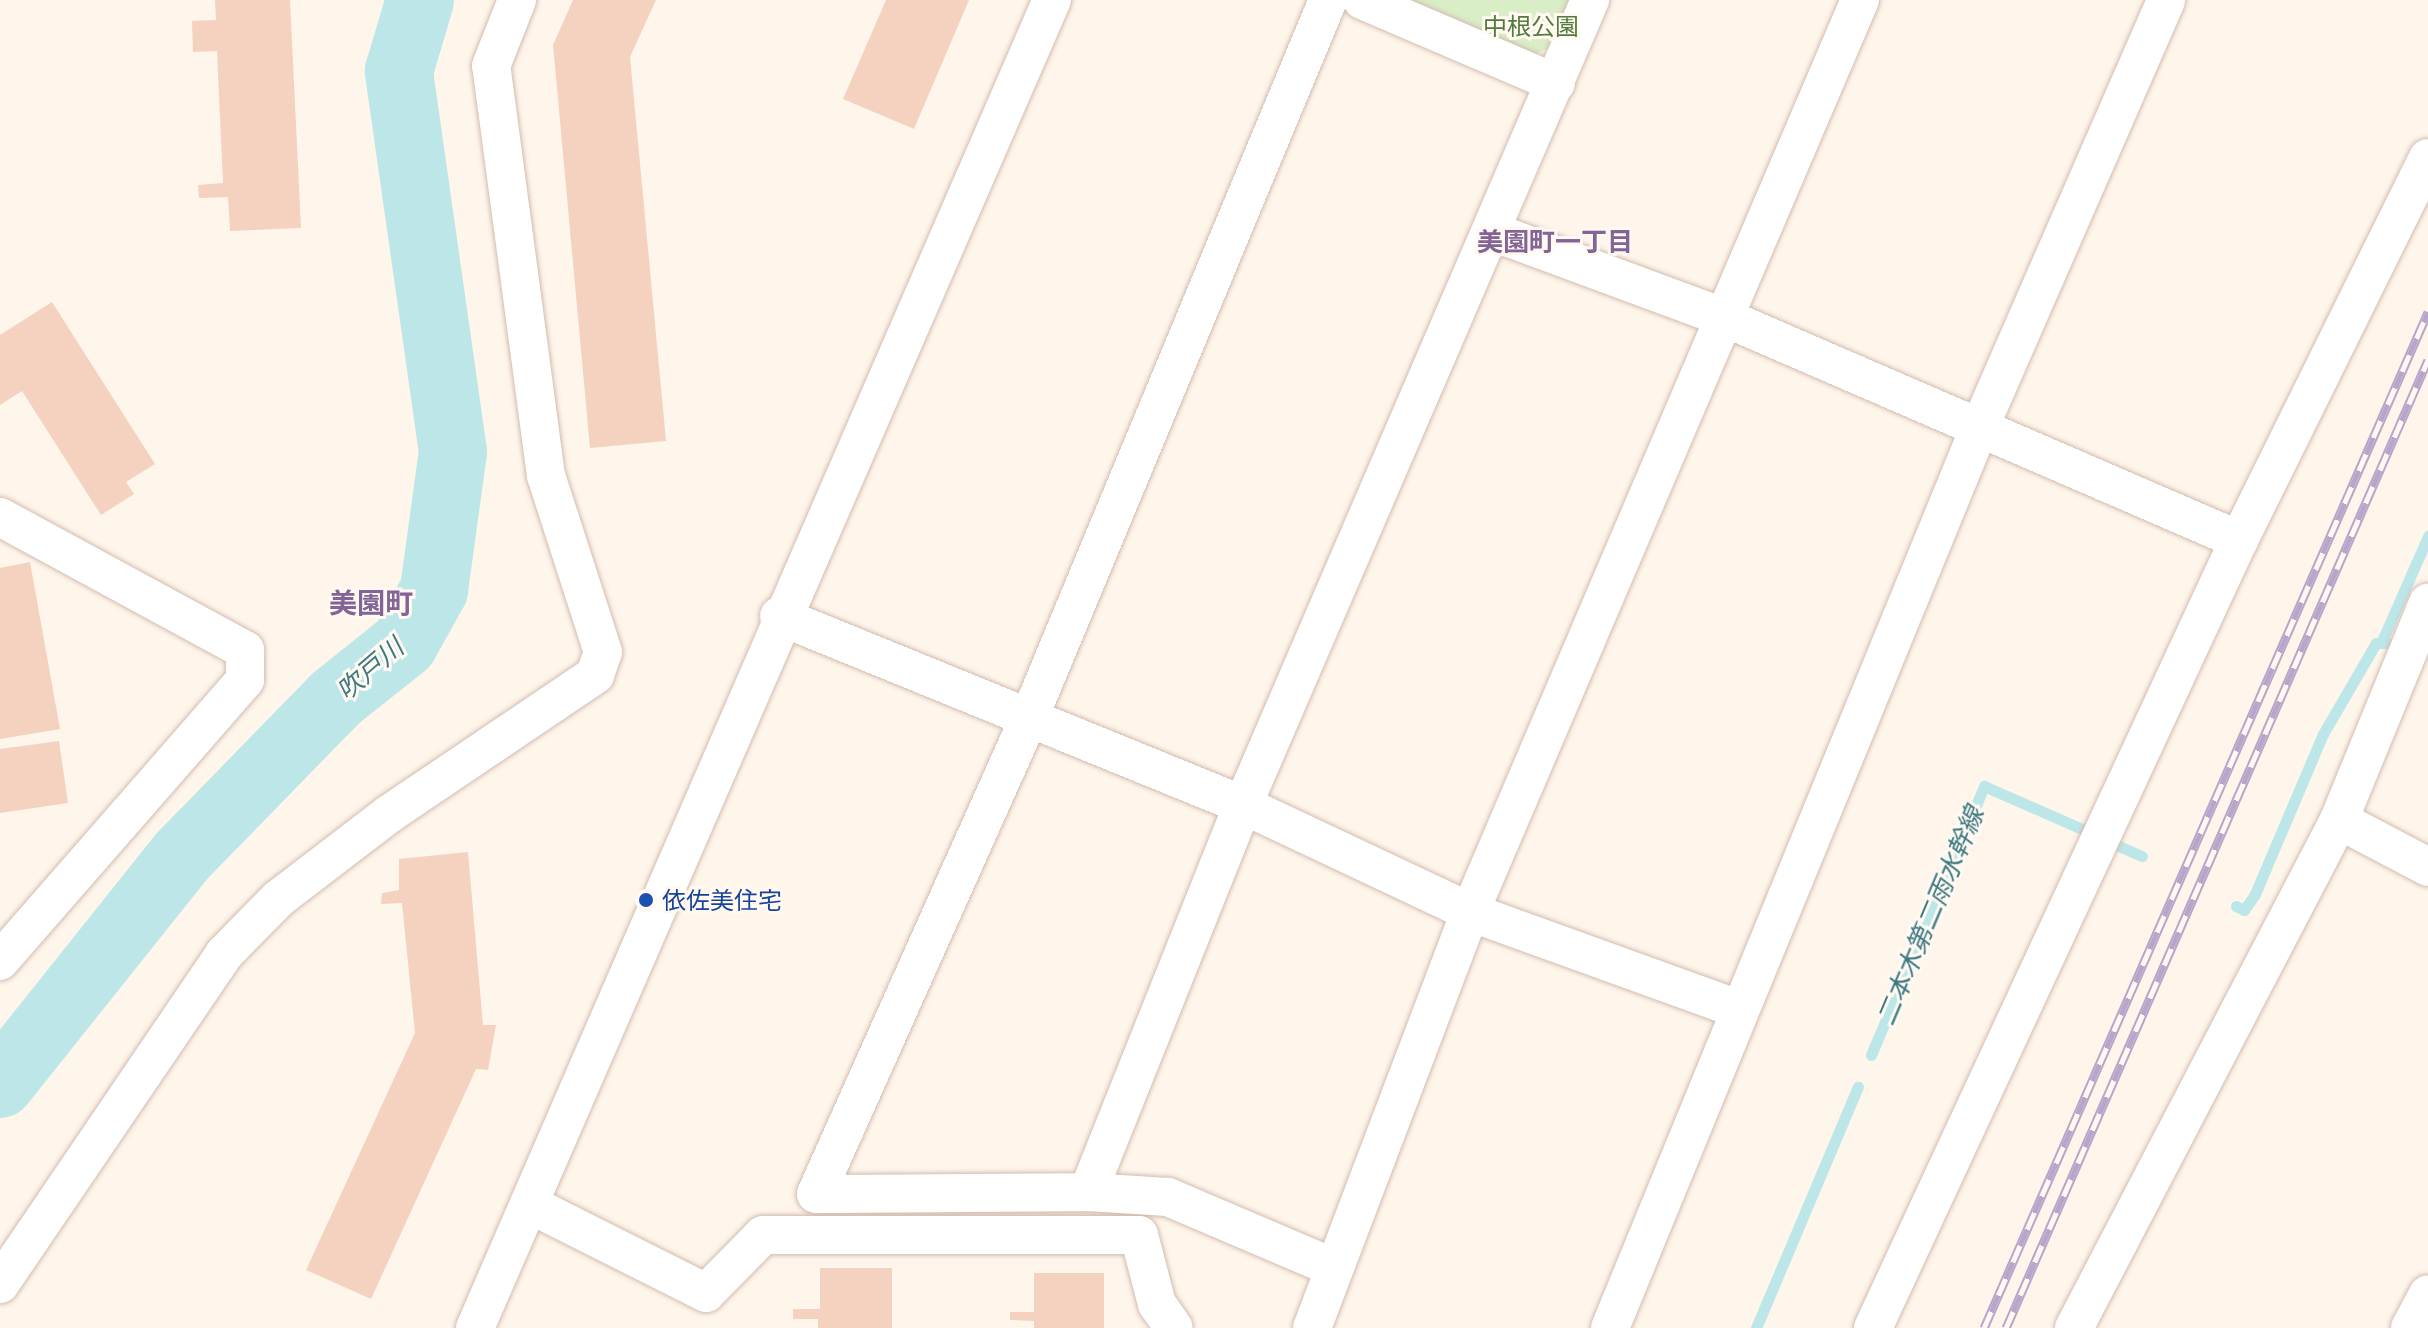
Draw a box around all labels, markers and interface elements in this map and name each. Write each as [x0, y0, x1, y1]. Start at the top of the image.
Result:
park label: 中根公園 [1483, 12, 1579, 40]
district label: 美園町一丁目 [1477, 226, 1633, 258]
district label: 美園町 [329, 585, 413, 619]
water label: 吹戸川 [330, 632, 410, 706]
water label: 二本木第二雨水幹線 [1870, 802, 1990, 1030]
place label: 依佐美住宅 [662, 886, 782, 914]
marker: 依佐美住宅 [637, 891, 655, 909]

